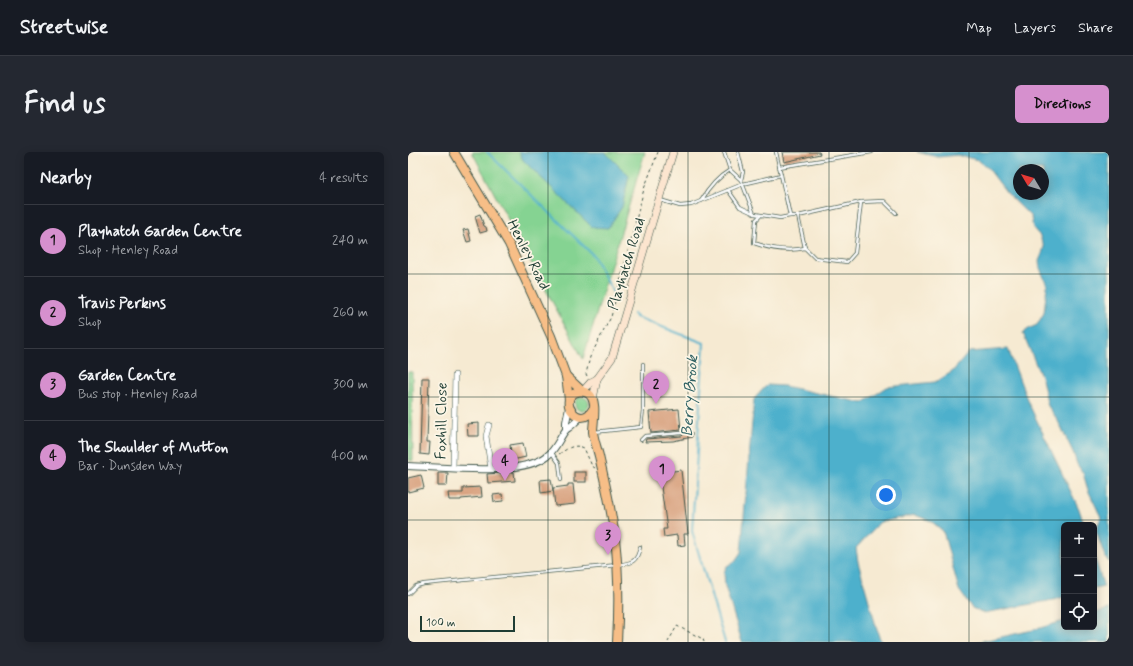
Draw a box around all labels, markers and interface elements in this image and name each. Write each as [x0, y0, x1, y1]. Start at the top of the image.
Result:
text: Streetwise [20, 15, 108, 40]
text: Map [966, 19, 992, 37]
text: Layers [1014, 19, 1056, 37]
text: Share [1078, 19, 1113, 37]
button: Directions [1015, 85, 1109, 123]
text: Find us [24, 86, 105, 123]
north arrow [1013, 164, 1049, 200]
text: Nearby [40, 167, 92, 189]
text: 4 results [319, 170, 368, 187]
street label: Playhatch Road [603, 215, 651, 313]
street label: Henley Road [502, 216, 554, 294]
text: Playhatch Garden Centre [78, 222, 242, 242]
text: 1 [50, 232, 56, 249]
text: 240 m [332, 232, 368, 249]
text: Shop · Henley Road [78, 242, 178, 259]
text: Travis Perkins [78, 294, 166, 314]
text: 2 [50, 304, 56, 321]
text: 260 m [333, 304, 368, 321]
text: Shop [78, 314, 102, 331]
water label: Berry Brook [677, 354, 703, 437]
text: Garden Centre [78, 366, 176, 386]
pin: 2 [643, 371, 669, 404]
text: 3 [50, 376, 56, 393]
text: 300 m [333, 376, 368, 393]
street label: Foxhill Close [431, 382, 453, 460]
text: Bus stop · Henley Road [78, 386, 197, 403]
text: The Shoulder of Mutton [78, 438, 228, 458]
text: 4 [49, 448, 57, 465]
text: 400 m [331, 448, 368, 465]
pin: 4 [492, 448, 518, 481]
pin: 1 [649, 456, 675, 489]
text: Bar · Dunsden Way [78, 458, 182, 475]
your location [876, 485, 896, 505]
pin: 3 [595, 522, 621, 555]
map controls [1061, 522, 1097, 630]
button: + [1061, 522, 1097, 558]
button: − [1061, 558, 1097, 594]
button: locate [1061, 594, 1097, 630]
scale bar [420, 614, 515, 633]
text: 100 m [426, 616, 456, 630]

